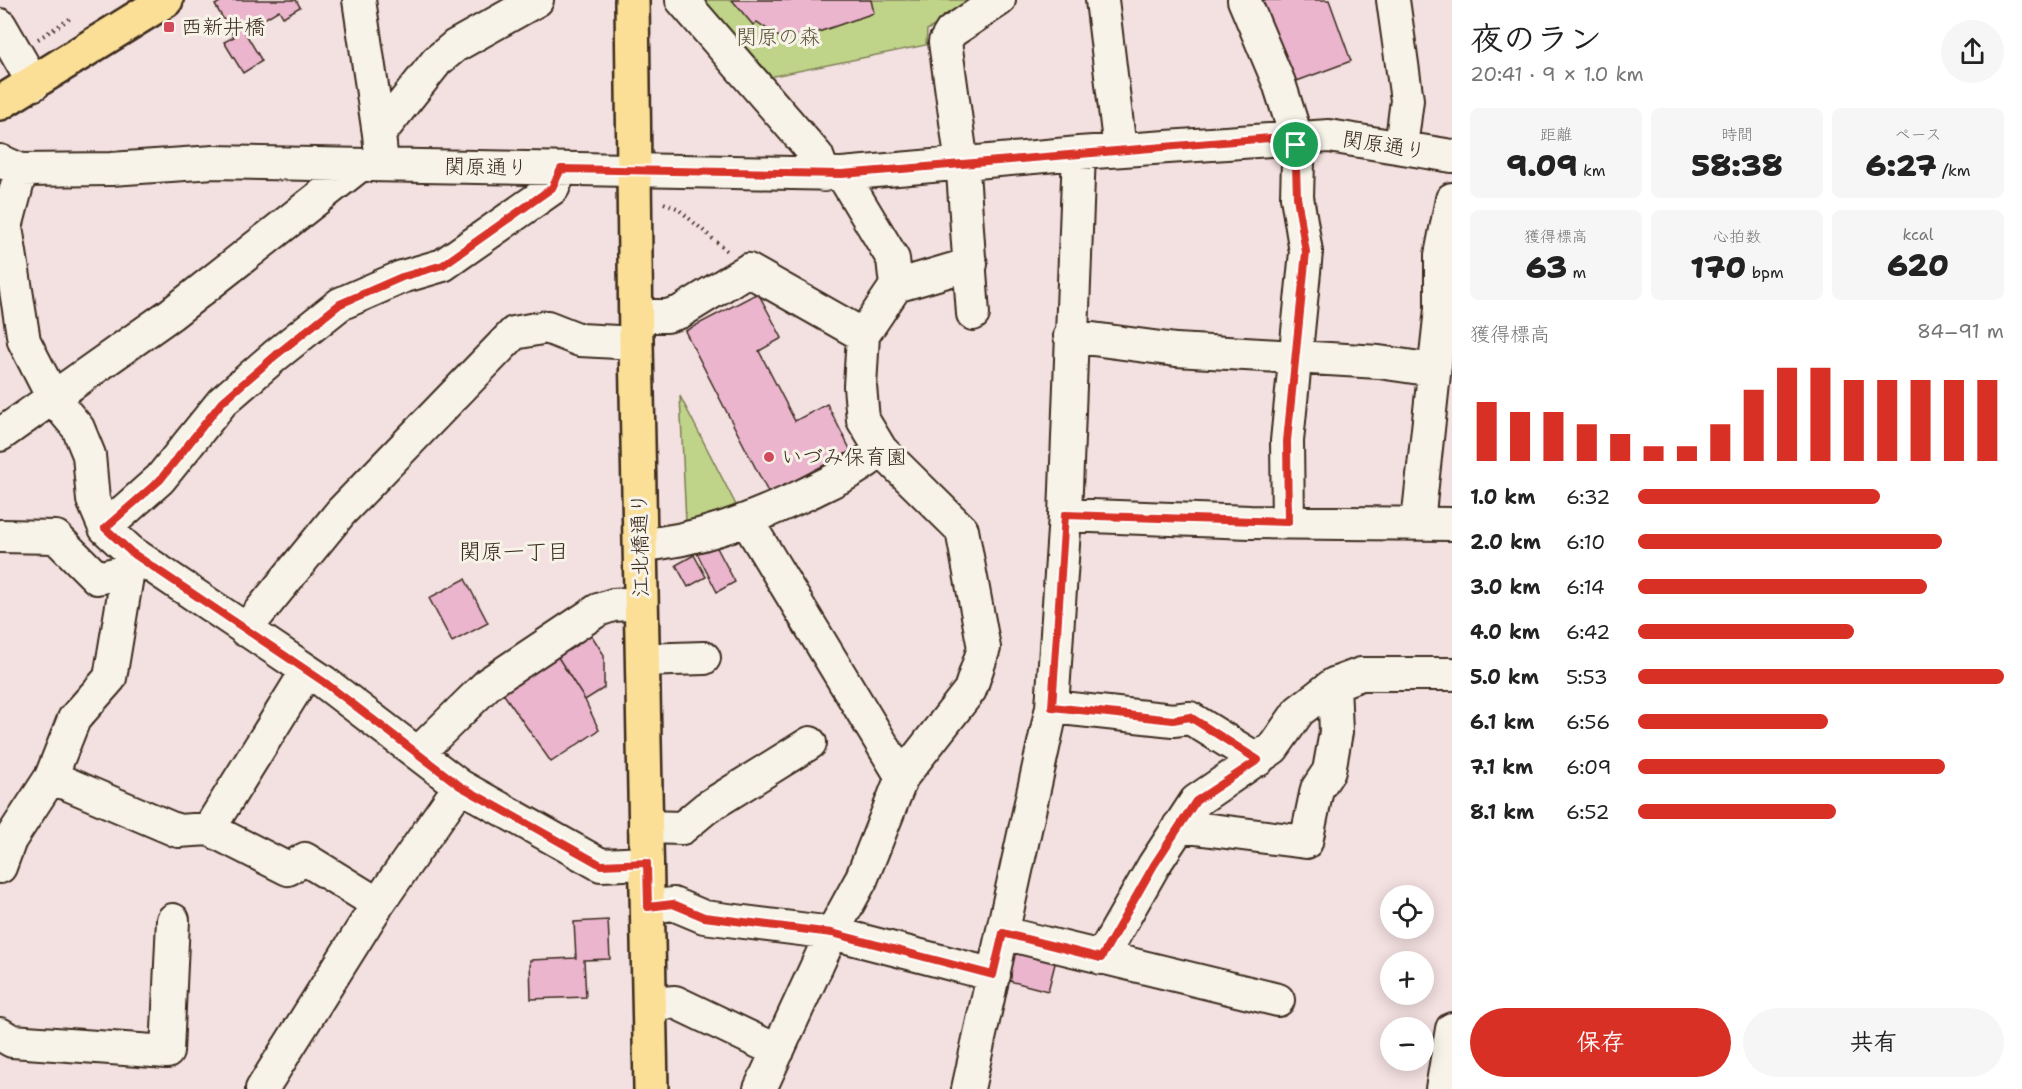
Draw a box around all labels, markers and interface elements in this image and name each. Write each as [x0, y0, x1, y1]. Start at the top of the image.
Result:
place label: 西新井橋 [181, 13, 265, 41]
text: 夜のラン [1470, 16, 1602, 61]
marker: 西新井橋 [162, 20, 176, 34]
button: share [1941, 20, 2004, 83]
park label: 関原の森 [736, 23, 820, 51]
text: 20:41 · 9 × 1.0 km [1470, 61, 1644, 87]
pin [1270, 119, 1321, 170]
text: 距離 [1540, 124, 1572, 145]
text: 時間 [1721, 124, 1753, 145]
text: ペース [1894, 124, 1942, 145]
street label: 関原通り [1340, 125, 1428, 165]
icon: arrive [1279, 128, 1312, 161]
text: 9.09 [1506, 145, 1578, 186]
text: 58:38 [1691, 145, 1783, 186]
text: 6:27 [1865, 145, 1937, 186]
street label: 関原通り [444, 152, 528, 182]
text: km [1578, 160, 1606, 181]
text: /km [1937, 160, 1971, 181]
text: kcal [1902, 224, 1934, 245]
text: 獲得標高 [1524, 226, 1588, 247]
text: 心拍数 [1713, 226, 1761, 247]
text: 620 [1887, 245, 1949, 286]
text: 63 [1526, 247, 1567, 288]
text: 170 [1690, 247, 1746, 288]
text: m [1567, 262, 1586, 283]
text: bpm [1746, 262, 1784, 283]
text: 84–91 m [1917, 318, 2004, 344]
text: 獲得標高 [1470, 321, 1550, 347]
place label: いづみ保育園 [781, 443, 907, 471]
marker: いづみ保育園 [762, 450, 776, 464]
text: 1.0 km [1470, 484, 1535, 510]
text: 6:32 [1566, 484, 1610, 510]
street label: 江北橋通り [625, 492, 655, 598]
text: 2.0 km [1470, 529, 1541, 555]
text: 6:10 [1566, 529, 1605, 555]
district label: 関原一丁目 [459, 537, 569, 566]
text: 3.0 km [1470, 574, 1541, 600]
text: 6:14 [1566, 574, 1605, 600]
text: 4.0 km [1470, 619, 1540, 645]
text: 6:42 [1566, 619, 1610, 645]
text: 5.0 km [1470, 664, 1539, 690]
text: 5:53 [1566, 664, 1608, 690]
text: 6.1 km [1470, 709, 1534, 735]
text: 6:56 [1566, 709, 1610, 735]
text: 7.1 km [1470, 754, 1533, 780]
text: 6:09 [1566, 754, 1612, 780]
text: 8.1 km [1470, 799, 1534, 825]
text: 6:52 [1566, 799, 1610, 825]
map controls [1380, 885, 1434, 1071]
button: locate [1380, 885, 1434, 939]
button: + [1380, 951, 1434, 1005]
button: 保存 [1470, 1008, 1731, 1077]
button: 共有 [1743, 1008, 2004, 1077]
button: − [1380, 1017, 1434, 1071]

